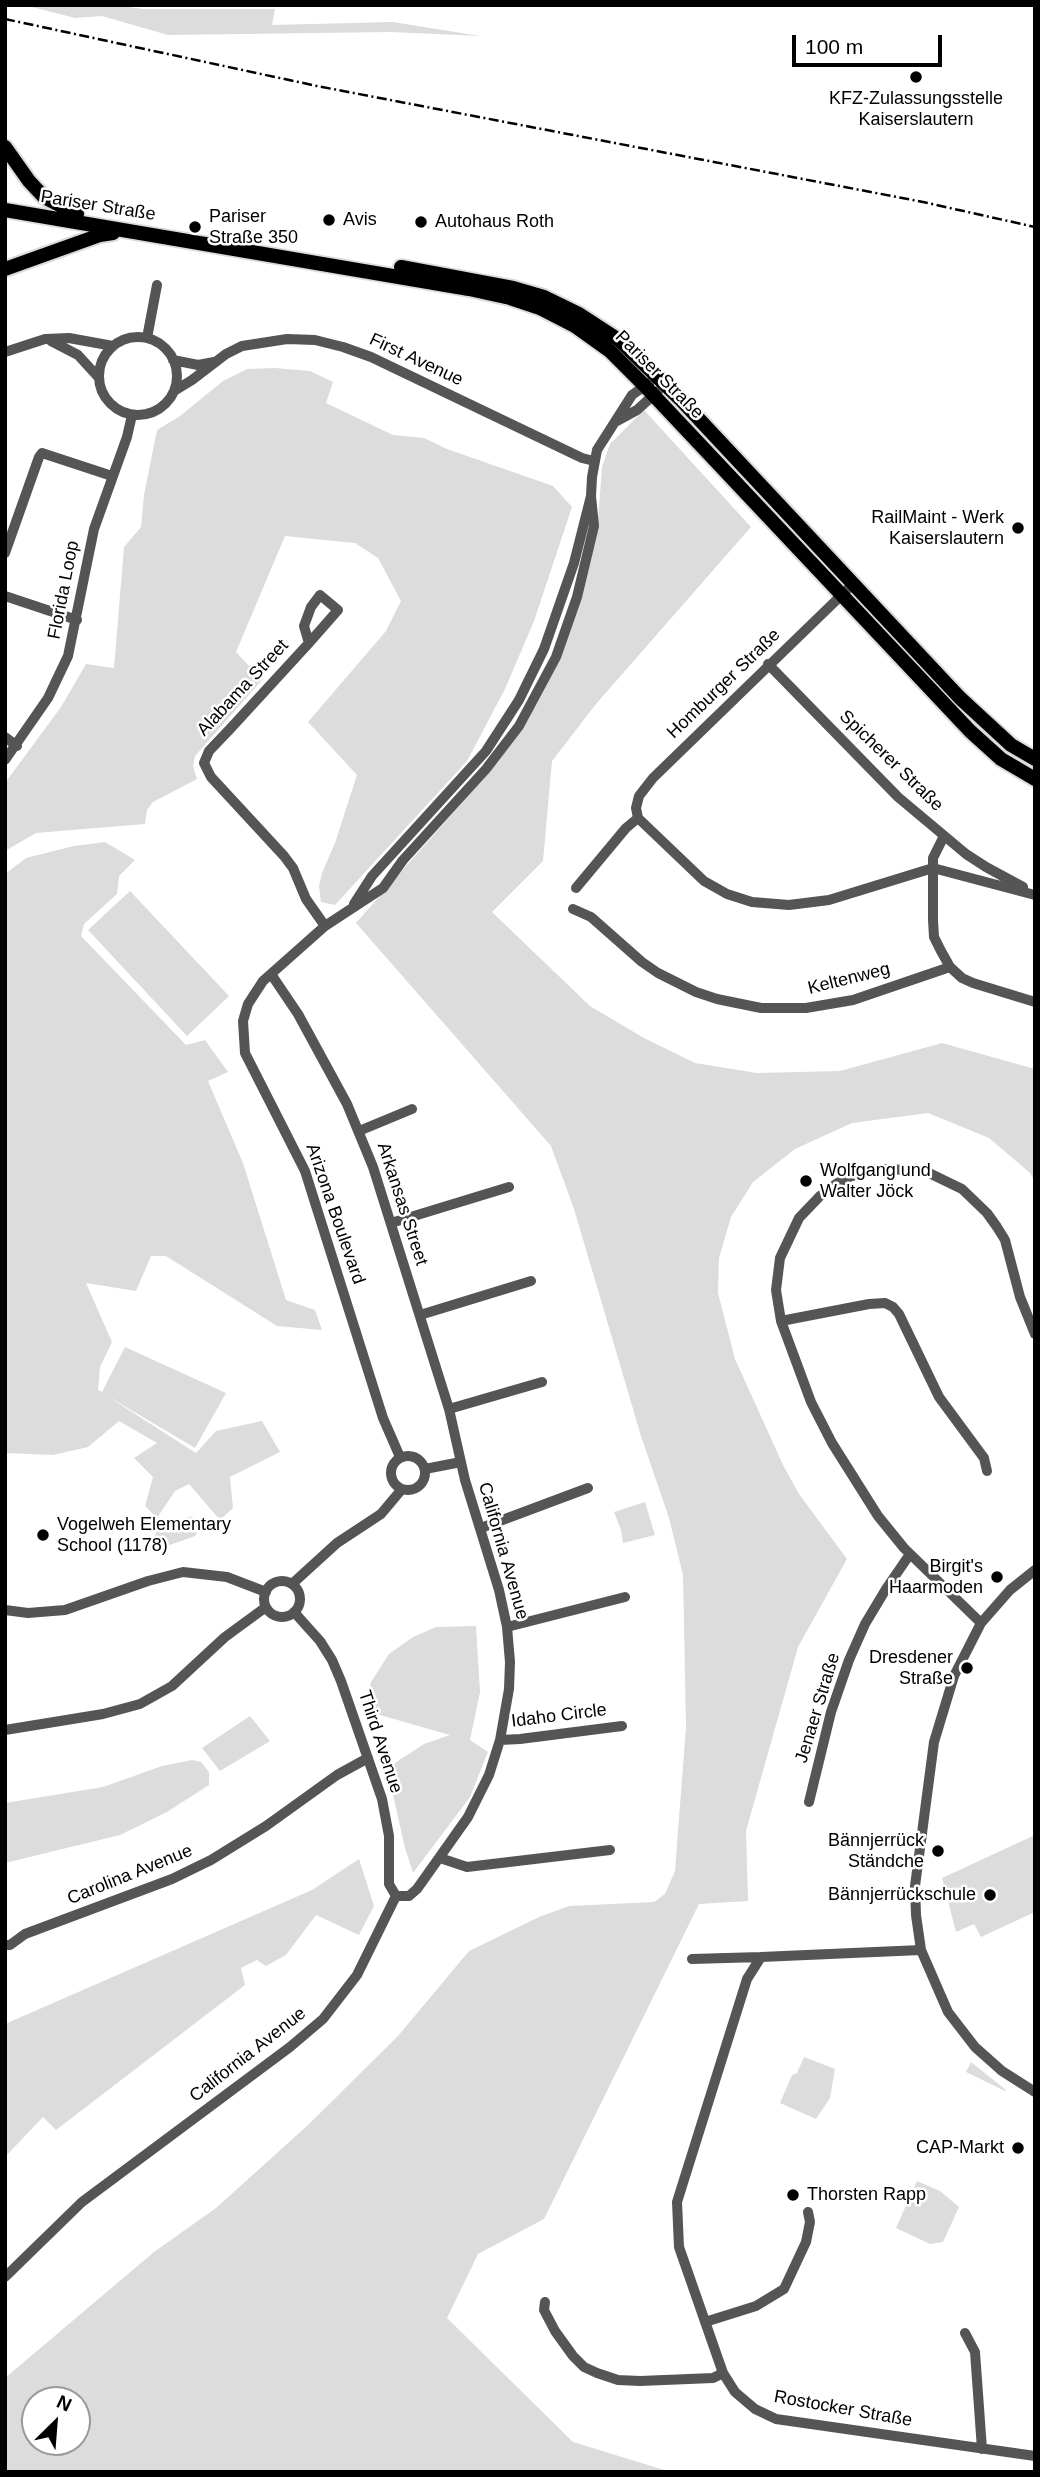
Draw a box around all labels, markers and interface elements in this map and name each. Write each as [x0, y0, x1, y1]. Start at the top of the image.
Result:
scale bar [795, 21, 946, 65]
text: 100 m [805, 35, 863, 58]
marker: KFZ-Zulassungsstelle Kaiserslautern [908, 69, 924, 85]
place label: KFZ-Zulassungsstelle Kaiserslautern [829, 88, 1003, 130]
street label: Pariser Straße [39, 186, 157, 226]
place label: Pariser Straße 350 [209, 206, 298, 248]
place label: Avis [343, 209, 377, 231]
place label: Autohaus Roth [435, 211, 554, 233]
marker: Avis [321, 212, 337, 228]
marker: Autohaus Roth [413, 214, 429, 230]
marker: Pariser Straße 350 [187, 219, 203, 235]
street label: Pariser Straße [610, 326, 708, 424]
street label: First Avenue [366, 329, 466, 391]
place label: RailMaint - Werk Kaiserslautern [871, 507, 1004, 550]
marker: RailMaint - Werk Kaiserslautern [1010, 520, 1026, 536]
street label: Florida Loop [44, 539, 84, 641]
street label: Homburger Straße [663, 624, 785, 744]
street label: Alabama Street [193, 635, 293, 741]
street label: Spicherer Straße [835, 706, 947, 816]
street label: Keltenweg [806, 958, 892, 1000]
street label: Arkansas Street [372, 1140, 432, 1268]
street label: Arizona Boulevard [301, 1141, 369, 1287]
place label: Wolfgang und Walter Jöck [820, 1160, 931, 1202]
marker: Wolfgang und Walter Jöck [798, 1173, 814, 1189]
street label: California Avenue [473, 1480, 533, 1622]
place label: Vogelweh Elementary School (1178) [57, 1514, 231, 1556]
marker: Vogelweh Elementary School (1178) [35, 1527, 51, 1543]
place label: Birgit's Haarmoden [889, 1556, 983, 1598]
marker: Birgit's Haarmoden [989, 1569, 1005, 1585]
place label: Dresdener Straße [869, 1647, 953, 1690]
street label: Jenaer Straße [791, 1650, 845, 1766]
marker: Dresdener Straße [959, 1660, 975, 1676]
street label: Third Avenue [353, 1688, 407, 1796]
street label: Idaho Circle [510, 1699, 608, 1733]
place label: Bännjerrück Ständche [828, 1830, 924, 1872]
street label: Carolina Avenue [64, 1840, 196, 1910]
marker: Bännjerrück Ständche [930, 1843, 946, 1859]
place label: Bännjerrückschule [828, 1884, 976, 1906]
marker: Bännjerrückschule [982, 1887, 998, 1903]
street label: California Avenue [185, 2003, 311, 2107]
place label: CAP-Markt [916, 2137, 1004, 2159]
marker: CAP-Markt [1010, 2140, 1026, 2156]
place label: Thorsten Rapp [807, 2184, 926, 2206]
marker: Thorsten Rapp [785, 2187, 801, 2203]
north arrow [21, 2386, 91, 2456]
street label: Rostocker Straße [772, 2386, 914, 2432]
text: N [54, 2391, 75, 2416]

